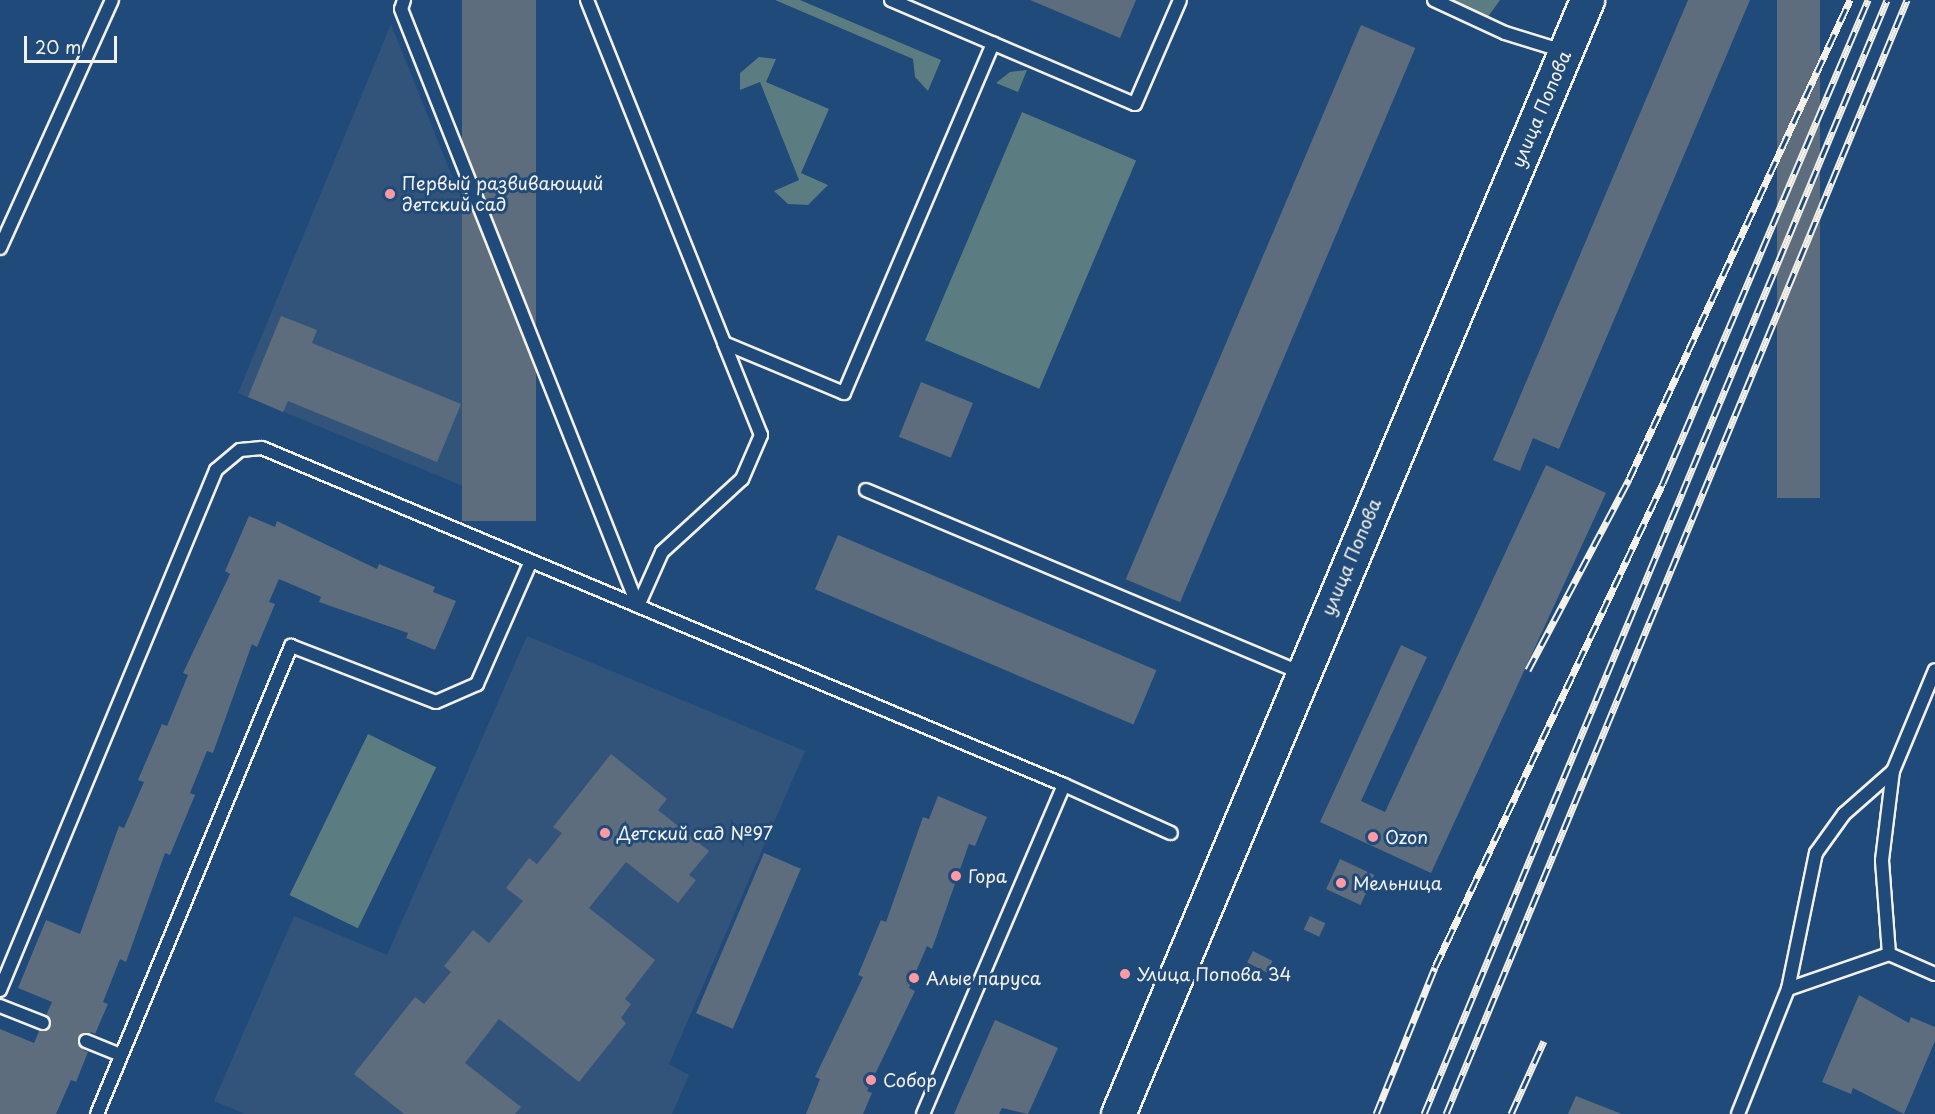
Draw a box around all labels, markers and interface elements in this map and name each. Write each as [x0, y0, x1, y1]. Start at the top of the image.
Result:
scale bar [27, 24, 120, 62]
text: 20 m [35, 33, 81, 60]
street label: улица Попова [1506, 47, 1576, 171]
place label: Первый развивающий детский сад [402, 173, 604, 216]
marker: Первый развивающий детский сад [383, 187, 397, 201]
street label: улица Попова [1316, 495, 1386, 619]
place label: Детский сад №97 [617, 822, 774, 844]
marker: Детский сад №97 [598, 826, 612, 840]
place label: Ozon [1385, 826, 1428, 848]
marker: Ozon [1366, 830, 1380, 844]
place label: Гора [968, 865, 1007, 887]
marker: Гора [949, 869, 963, 883]
place label: Мельница [1353, 872, 1442, 894]
marker: Мельница [1334, 876, 1348, 890]
place label: Улица Попова 34 [1137, 963, 1293, 985]
place label: Алые паруса [926, 967, 1042, 989]
marker: Улица Попова 34 [1118, 967, 1132, 981]
marker: Алые паруса [907, 971, 921, 985]
place label: Собор [883, 1069, 937, 1091]
marker: Собор [864, 1073, 878, 1087]

